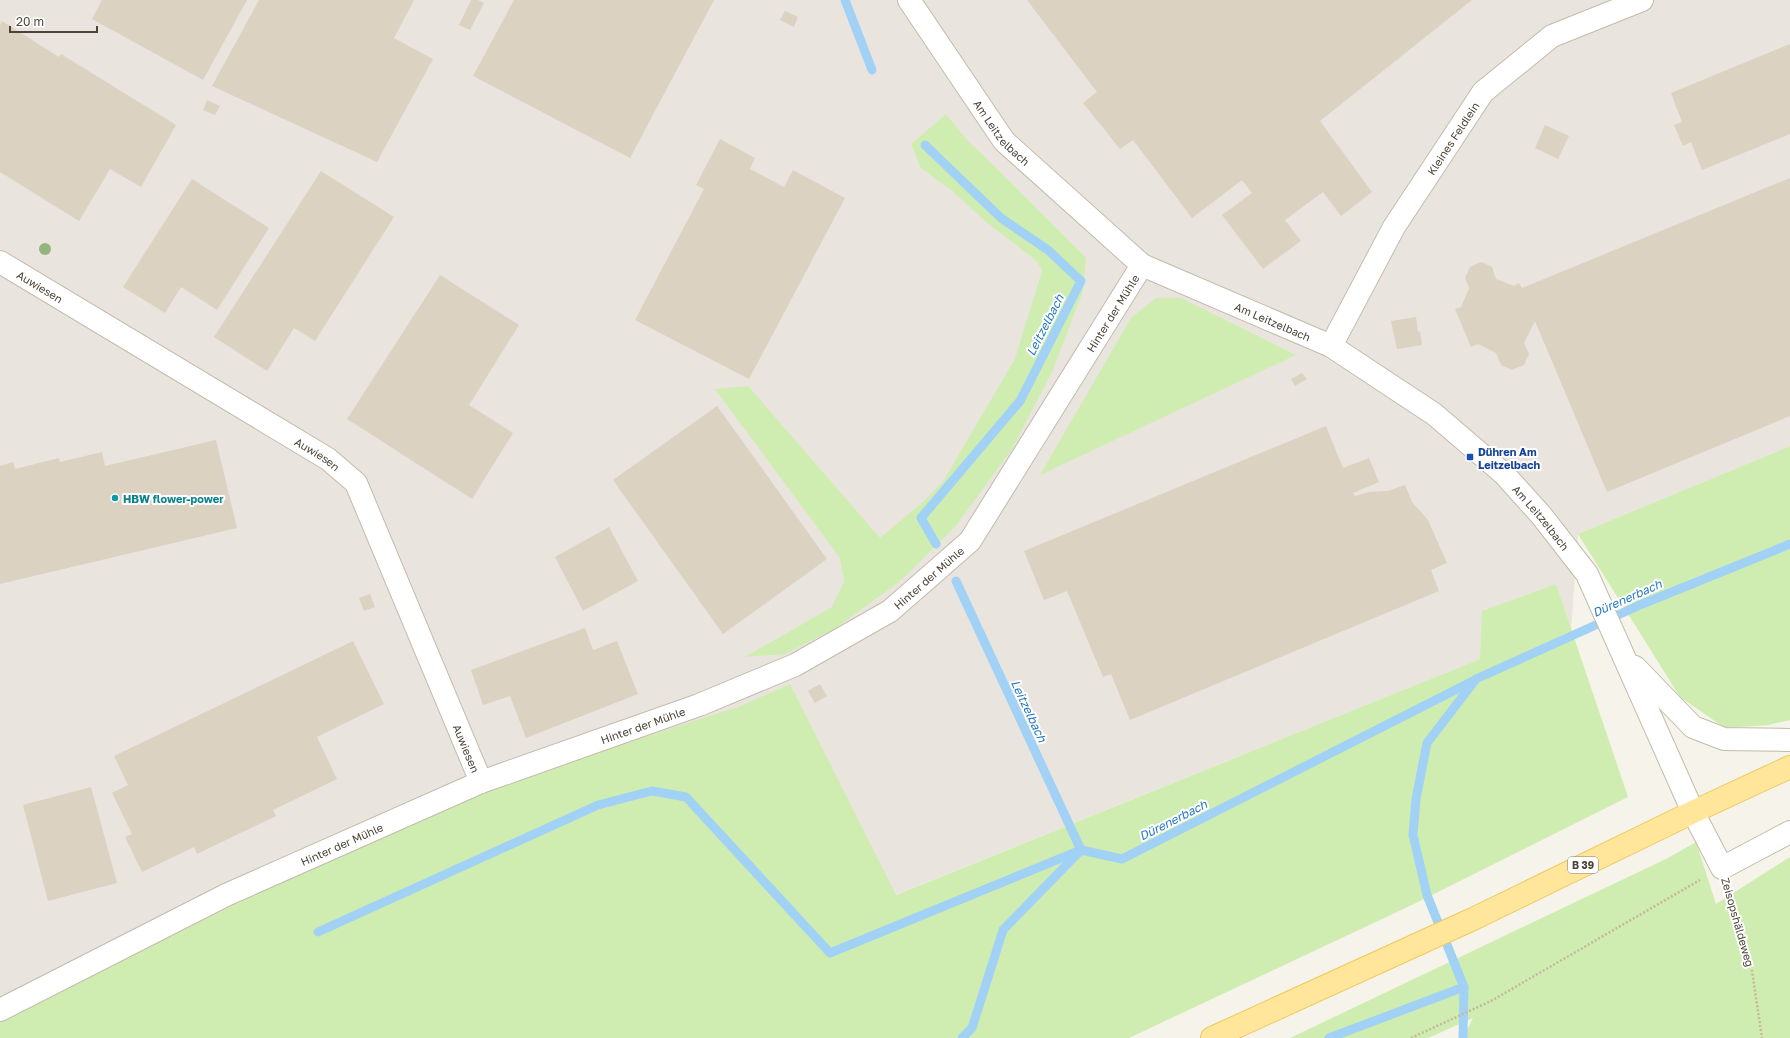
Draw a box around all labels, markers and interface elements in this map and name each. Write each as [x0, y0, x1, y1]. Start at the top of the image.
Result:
scale bar [10, 8, 97, 34]
text: 20 m [16, 14, 44, 29]
street label: Am Leitzelbach [971, 97, 1033, 168]
street label: Kleines Feldlein [1424, 99, 1481, 177]
street label: Auwiesen [15, 267, 66, 305]
street label: Hinter der Mühle [1083, 272, 1141, 354]
water label: Leitzelbach [1023, 291, 1067, 358]
street label: Am Leitzelbach [1233, 299, 1313, 343]
street label: Auwiesen [293, 434, 343, 473]
place label: Dühren Am Leitzelbach [1478, 445, 1541, 471]
marker: Dühren Am Leitzelbach [1465, 452, 1475, 462]
street label: Am Leitzelbach [1510, 482, 1572, 553]
place label: HBW flower-power [123, 492, 224, 505]
marker: HBW flower-power [110, 493, 120, 503]
street label: Hinter der Mühle [891, 543, 966, 612]
water label: Dürenerbach [1590, 576, 1665, 620]
water label: Leitzelbach [1008, 677, 1050, 745]
street label: Hinter der Mühle [599, 704, 687, 746]
street label: Auwiesen [451, 722, 483, 774]
water label: Dürenerbach [1137, 796, 1210, 844]
street label: Hinter der Mühle [298, 820, 385, 868]
road number: B 39 [1568, 857, 1598, 873]
street label: Zeisopshäldeweg [1719, 876, 1757, 968]

